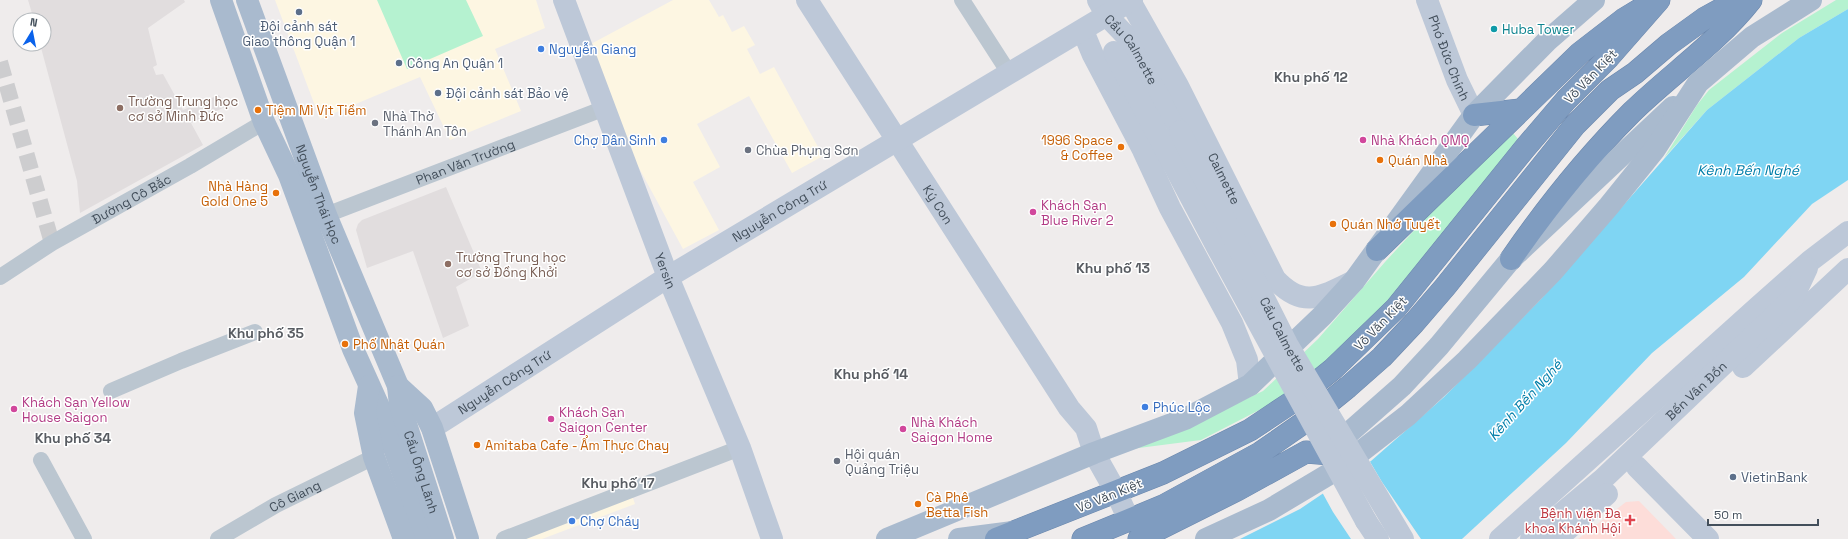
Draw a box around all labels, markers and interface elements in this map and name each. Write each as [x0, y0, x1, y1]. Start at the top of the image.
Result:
marker: Đội cảnh sát Giao thông Quận 1 [294, 7, 304, 17]
street label: Cầu Calmette [1101, 11, 1161, 88]
north arrow [12, 12, 52, 52]
street label: Phó Đức Chính [1424, 13, 1474, 104]
text: N [29, 15, 39, 30]
place label: Đội cảnh sát Giao thông Quận 1 [243, 18, 355, 50]
place label: Huba Tower [1502, 21, 1575, 38]
marker: Huba Tower [1489, 24, 1499, 34]
place label: Nguyễn Giang [549, 41, 636, 58]
marker: Nguyễn Giang [536, 44, 546, 54]
street label: Võ Văn Kiệt [1560, 45, 1621, 107]
place label: Công An Quận 1 [407, 55, 503, 72]
marker: Công An Quận 1 [394, 58, 404, 68]
district label: Khu phố 12 [1274, 68, 1348, 86]
place label: Đội cảnh sát Bảo vệ [446, 85, 569, 102]
marker: Đội cảnh sát Bảo vệ [433, 88, 443, 98]
place label: Trường Trung học cơ sở Minh Đức [128, 93, 239, 125]
place label: Tiệm Mì Vịt Tiềm [266, 102, 366, 119]
marker: Trường Trung học cơ sở Minh Đức [115, 103, 125, 113]
marker: Tiệm Mì Vịt Tiềm [253, 105, 263, 115]
place label: Nhà Thờ Thánh An Tôn [383, 108, 467, 140]
marker: Nhà Thờ Thánh An Tôn [370, 118, 380, 128]
place label: Chợ Dân Sinh [574, 132, 656, 149]
place label: 1996 Space & Coffee [1041, 132, 1113, 164]
place label: Nhà Khách QMQ [1371, 132, 1469, 149]
street label: Phan Văn Trường [413, 135, 517, 189]
marker: Chợ Dân Sinh [659, 135, 669, 145]
marker: Nhà Khách QMQ [1358, 135, 1368, 145]
street label: Nguyễn Thái Học [292, 142, 345, 247]
place label: Chùa Phụng Sơn [756, 142, 858, 159]
marker: 1996 Space & Coffee [1116, 142, 1126, 152]
marker: Chùa Phụng Sơn [743, 145, 753, 155]
street label: Calmette [1204, 150, 1244, 207]
place label: Quán Nhà [1388, 152, 1448, 169]
marker: Quán Nhà [1375, 155, 1385, 165]
water label: Kênh Bến Nghé [1697, 161, 1800, 179]
street label: Đường Cô Bắc [89, 170, 174, 228]
street label: Nguyễn Công Trứ [729, 176, 831, 246]
place label: Nhà Hàng Gold One 5 [201, 178, 268, 210]
street label: Ký Con [919, 182, 957, 228]
marker: Nhà Hàng Gold One 5 [271, 188, 281, 198]
place label: Khách Sạn Blue River 2 [1041, 197, 1114, 229]
marker: Khách Sạn Blue River 2 [1028, 207, 1038, 217]
place label: Quán Nhớ Tuyết [1341, 216, 1440, 233]
marker: Quán Nhớ Tuyết [1328, 219, 1338, 229]
place label: Trường Trung học cơ sở Đồng Khởi [456, 249, 567, 281]
street label: Yersin [651, 250, 680, 291]
marker: Trường Trung học cơ sở Đồng Khởi [443, 259, 453, 269]
district label: Khu phố 13 [1076, 259, 1150, 277]
street label: Võ Văn Kiệt [1350, 292, 1411, 354]
street label: Cầu Calmette [1256, 294, 1310, 375]
district label: Khu phố 35 [228, 324, 304, 342]
place label: Phố Nhật Quán [353, 336, 445, 353]
marker: Phố Nhật Quán [340, 339, 350, 349]
street label: Nguyễn Công Trứ [455, 346, 555, 418]
water label: Kênh Bến Nghé [1484, 355, 1566, 444]
street label: Bến Vân Đồn [1662, 358, 1731, 424]
district label: Khu phố 14 [834, 365, 908, 383]
place label: Khách Sạn Yellow House Saigon [22, 394, 130, 426]
place label: Phúc Lộc [1153, 399, 1211, 416]
marker: Phúc Lộc [1140, 402, 1150, 412]
marker: Khách Sạn Yellow House Saigon [9, 404, 19, 414]
place label: Khách Sạn Saigon Center [559, 404, 648, 436]
marker: Khách Sạn Saigon Center [546, 414, 556, 424]
place label: Nhà Khách Saigon Home [911, 414, 993, 446]
marker: Nhà Khách Saigon Home [898, 424, 908, 434]
district label: Khu phố 34 [35, 429, 111, 447]
street label: Cầu Ông Lãnh [400, 429, 442, 516]
place label: Amitaba Cafe - Ẩm Thực Chay [485, 435, 669, 454]
marker: Amitaba Cafe - Ẩm Thực Chay [472, 440, 482, 450]
place label: Hội quán Quảng Triệu [845, 446, 919, 478]
marker: Hội quán Quảng Triệu [832, 456, 842, 466]
place label: VietinBank [1741, 469, 1808, 486]
marker: VietinBank [1728, 472, 1738, 482]
district label: Khu phố 17 [581, 474, 655, 492]
street label: Võ Văn Kiệt [1074, 475, 1145, 516]
street label: Cô Giang [266, 477, 323, 516]
place label: Cà Phê Betta Fish [926, 489, 988, 521]
marker: Cà Phê Betta Fish [913, 499, 923, 509]
scale bar [1708, 501, 1818, 527]
place label: Bệnh viện Đa khoa Khánh Hội [1525, 505, 1622, 537]
text: 50 m [1714, 507, 1742, 523]
place label: Chợ Cháy [580, 513, 639, 530]
marker: Bệnh viện Đa khoa Khánh Hội [1624, 514, 1636, 526]
marker: Chợ Cháy [567, 516, 577, 526]

